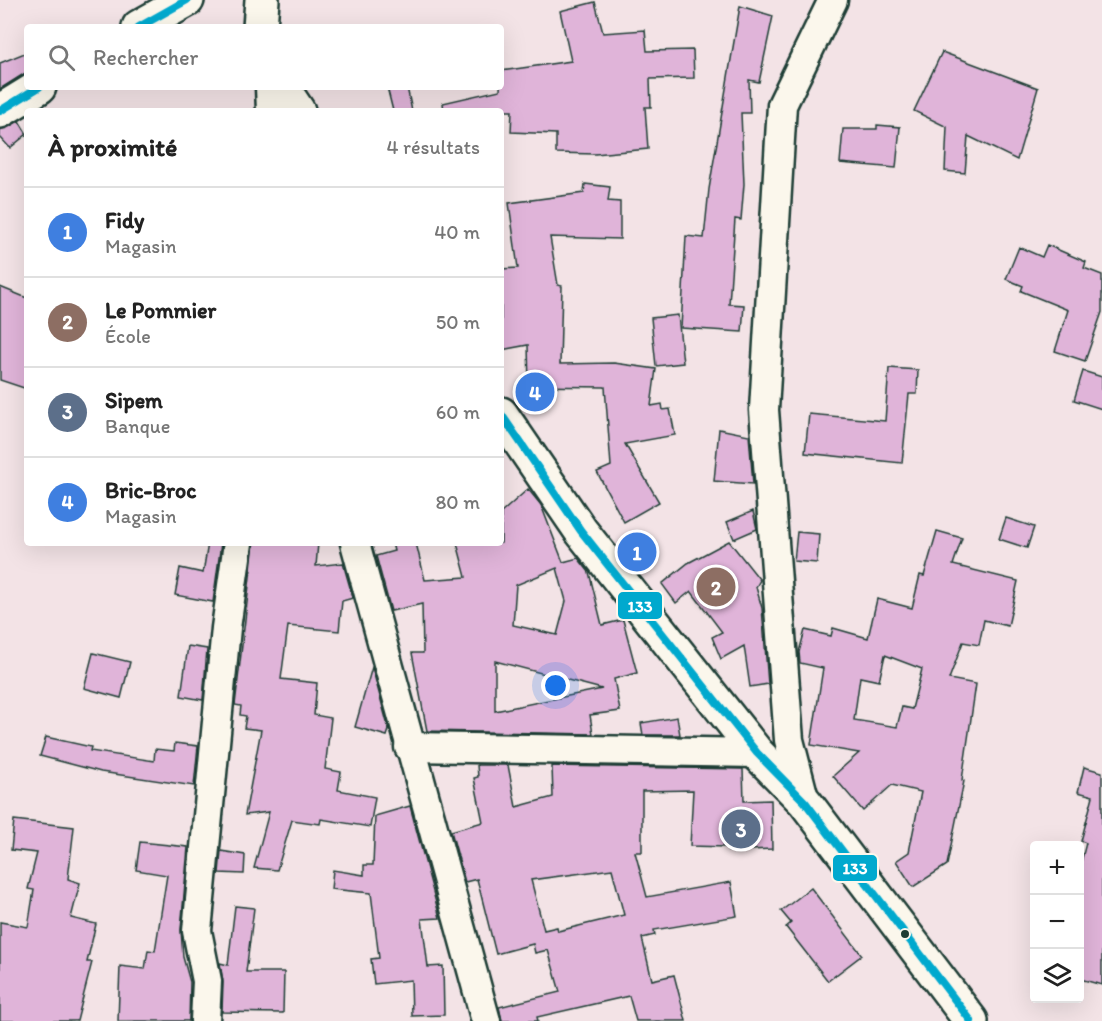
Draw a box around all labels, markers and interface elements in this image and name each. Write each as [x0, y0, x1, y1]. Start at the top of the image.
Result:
search box [24, 24, 504, 90]
icon: search [45, 41, 78, 74]
text: Rechercher [93, 44, 198, 71]
text: À proximité [48, 131, 177, 163]
text: 4 résultats [387, 135, 480, 159]
text: Fidy [105, 207, 144, 234]
text: 1 [63, 220, 72, 244]
text: 40 m [434, 220, 480, 244]
text: Magasin [105, 234, 177, 258]
text: Le Pommier [105, 297, 216, 324]
text: 2 [62, 310, 73, 334]
text: 50 m [436, 310, 480, 334]
text: École [105, 324, 151, 348]
pin: 4 [516, 370, 554, 414]
text: Sipem [105, 387, 163, 414]
text: 3 [62, 400, 73, 424]
text: 60 m [436, 400, 480, 424]
text: Banque [105, 414, 170, 438]
text: Bric-Broc [105, 477, 197, 504]
text: 4 [61, 490, 74, 514]
text: 80 m [435, 490, 480, 514]
text: Magasin [105, 504, 177, 528]
pin: 1 [618, 530, 656, 574]
pin: 2 [696, 564, 736, 610]
line badge: 133 [617, 591, 663, 620]
text: 133 [628, 597, 653, 616]
your location [541, 671, 570, 700]
pin: 3 [722, 806, 760, 852]
map controls [1030, 841, 1084, 1003]
button: + [1030, 841, 1084, 895]
line badge: 133 [832, 854, 878, 882]
text: 133 [843, 859, 868, 878]
button: − [1030, 895, 1084, 949]
unlabelled marker [899, 928, 911, 940]
button: layers [1030, 949, 1084, 1003]

